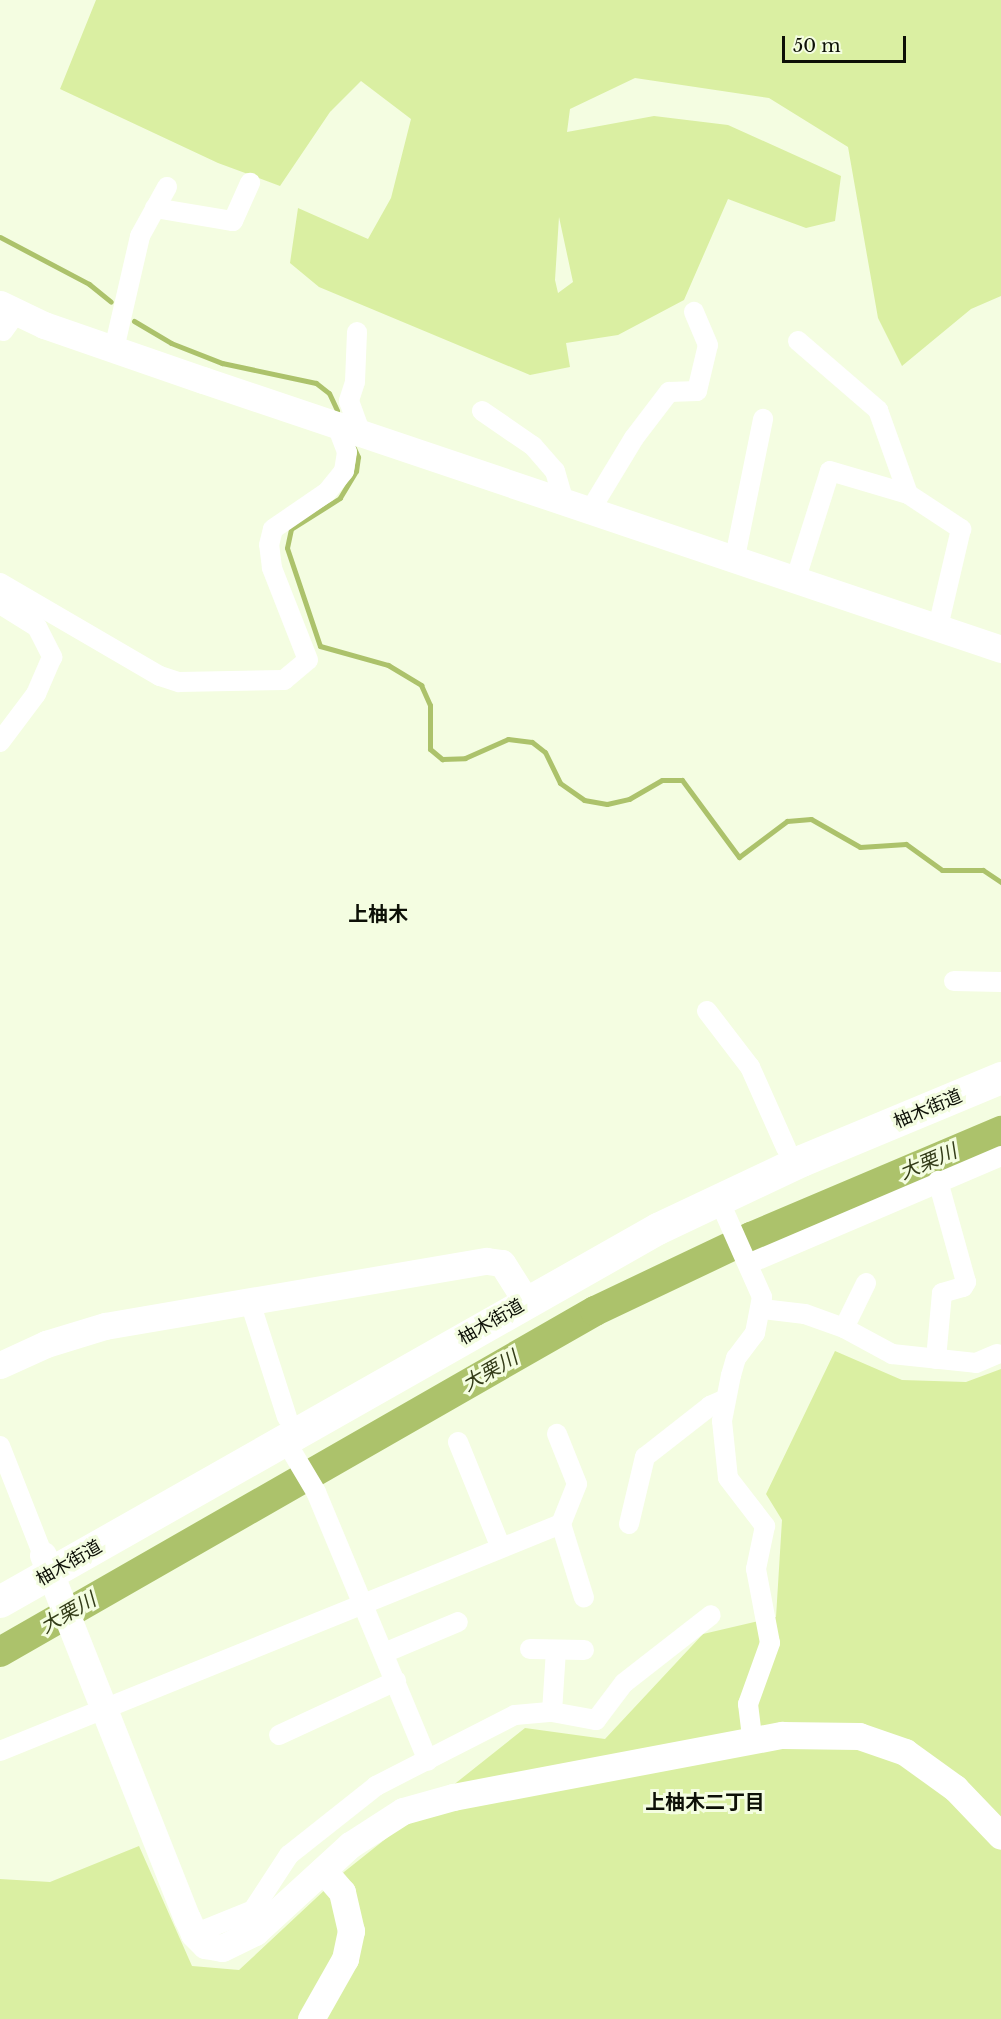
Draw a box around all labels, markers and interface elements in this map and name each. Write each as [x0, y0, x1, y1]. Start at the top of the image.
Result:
scale bar [785, 24, 910, 62]
text: 50 m [793, 35, 841, 57]
district label: 上柚木 [348, 902, 408, 926]
street label: 柚木街道 [891, 1085, 965, 1133]
water label: 大栗川 [896, 1139, 960, 1185]
street label: 柚木街道 [454, 1295, 528, 1349]
water label: 大栗川 [458, 1346, 522, 1396]
street label: 柚木街道 [32, 1536, 106, 1590]
water label: 大栗川 [36, 1588, 100, 1638]
district label: 上柚木二丁目 [645, 1790, 765, 1814]

